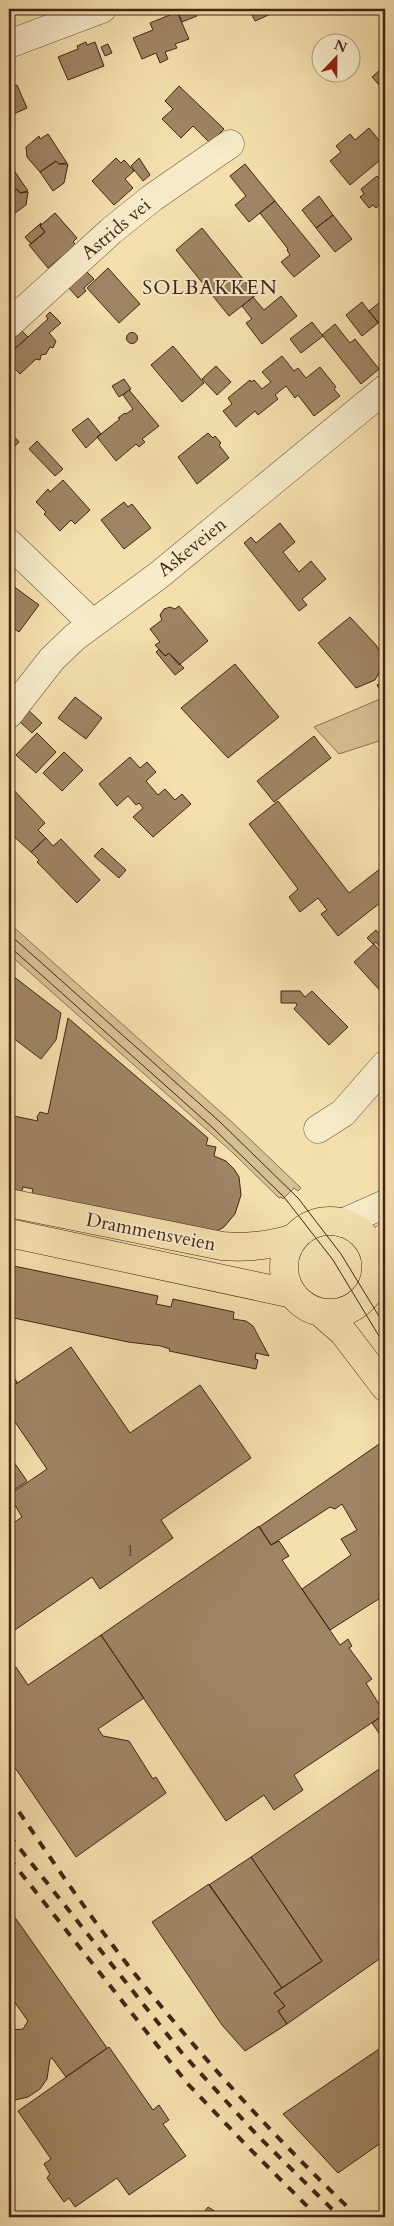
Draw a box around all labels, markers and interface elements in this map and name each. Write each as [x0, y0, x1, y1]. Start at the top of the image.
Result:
north arrow [312, 32, 362, 82]
text: N [331, 35, 350, 57]
street label: Astrids vei [76, 192, 156, 266]
district label: SOLBAKKEN [142, 274, 278, 301]
street label: Askeveien [152, 511, 232, 583]
street label: Drammensveien [84, 1207, 218, 1257]
house number: 1 [126, 1540, 134, 1562]

